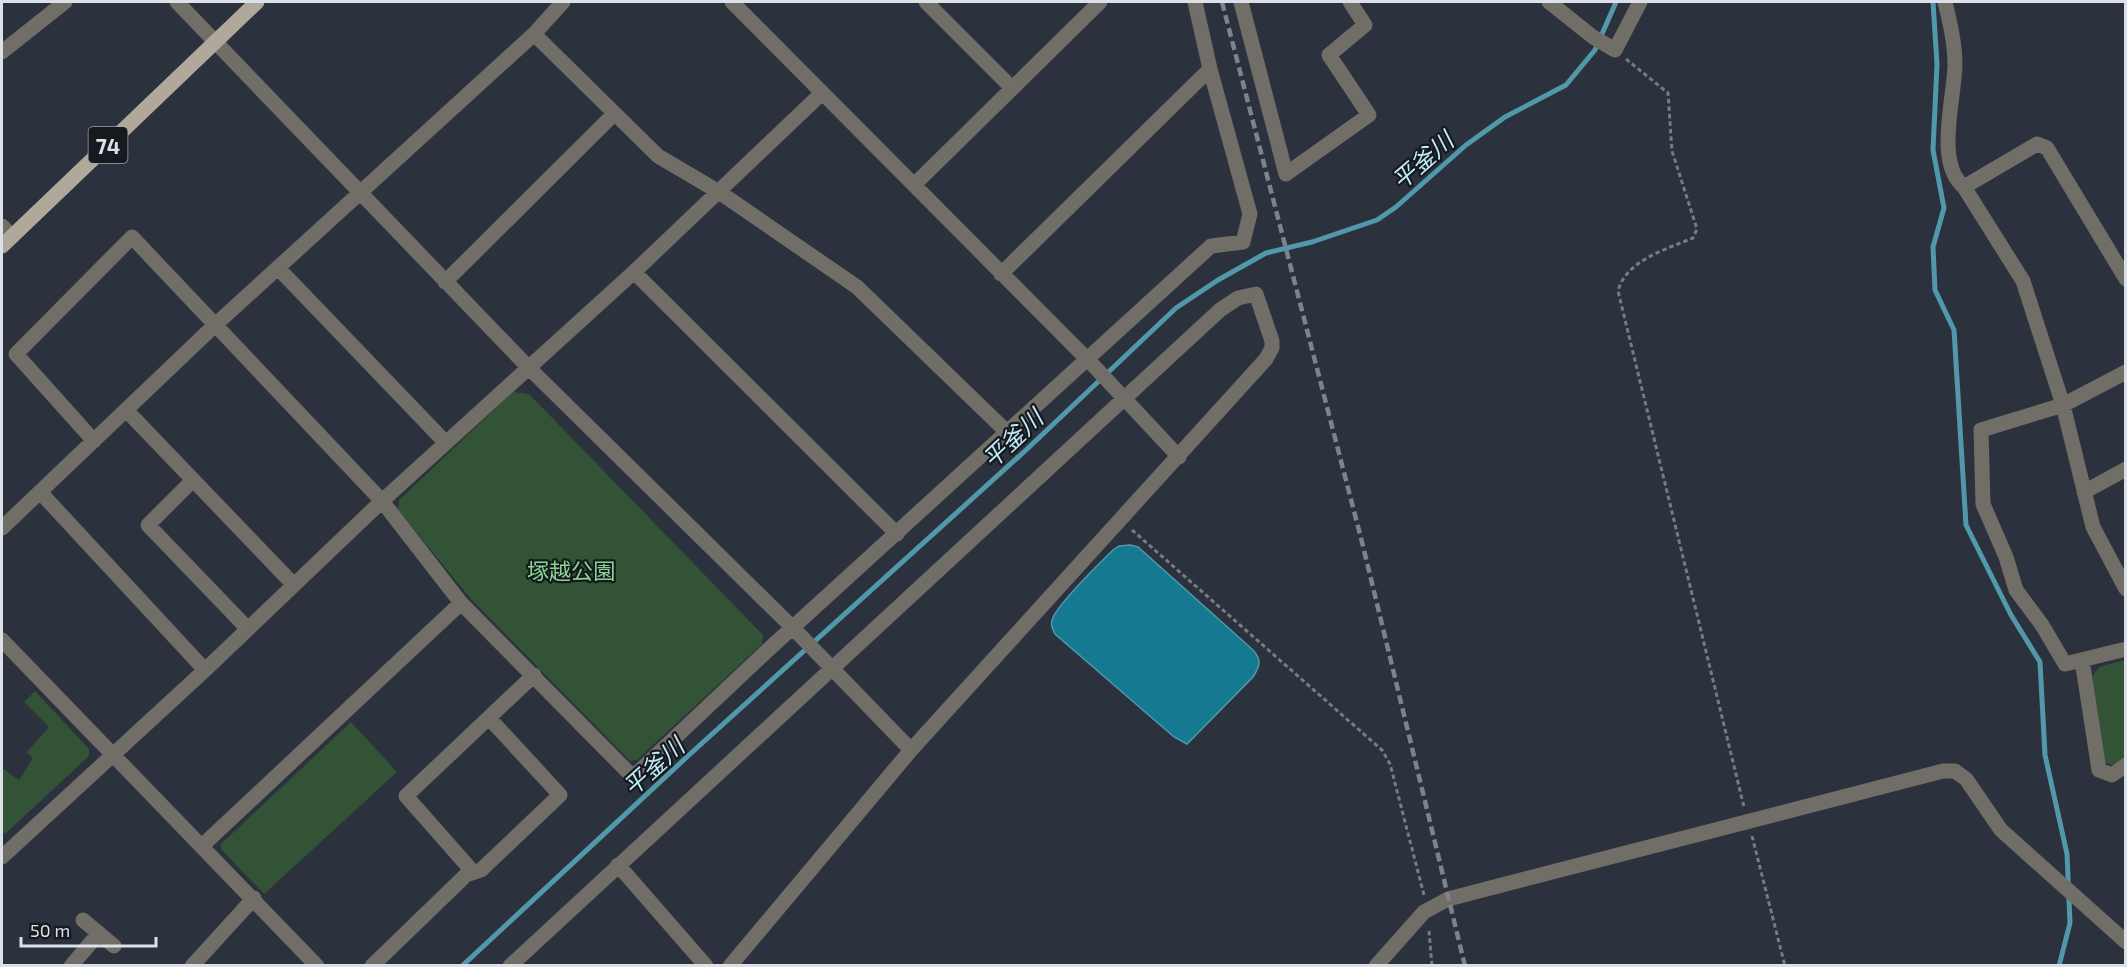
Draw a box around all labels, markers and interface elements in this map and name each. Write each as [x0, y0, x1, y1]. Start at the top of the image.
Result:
water label: 平釜川 [1385, 123, 1461, 195]
road number: 74 [88, 127, 128, 163]
water label: 平釜川 [976, 401, 1050, 473]
park label: 塚越公園 [527, 557, 615, 583]
water label: 平釜川 [617, 729, 692, 801]
scale bar [21, 910, 156, 948]
text: 50 m [30, 919, 70, 941]

